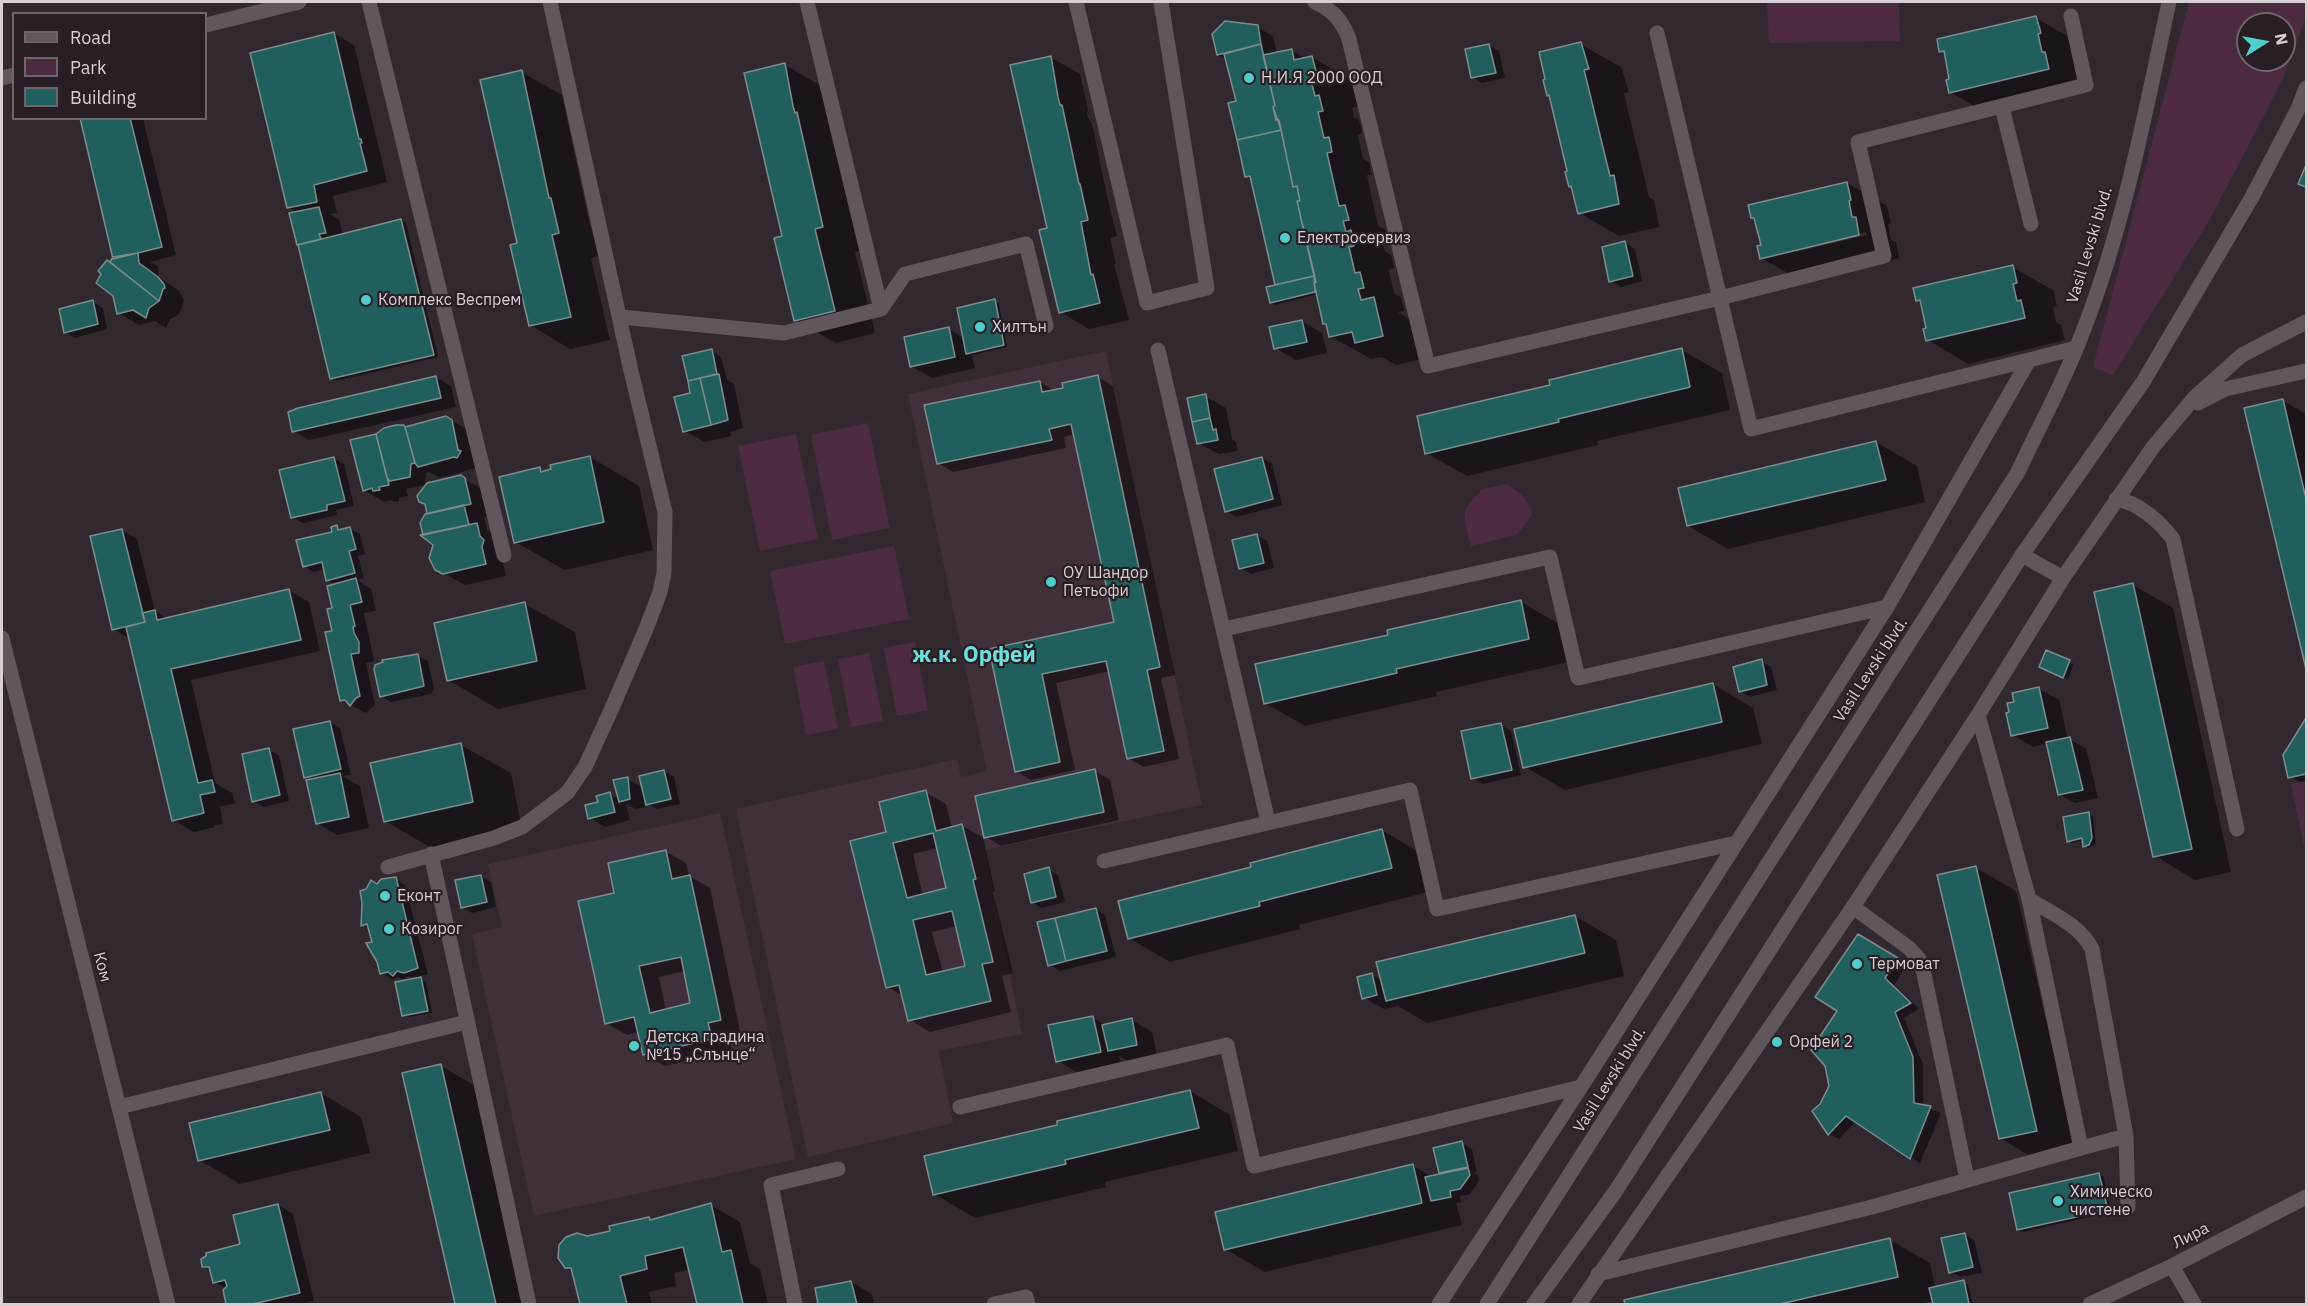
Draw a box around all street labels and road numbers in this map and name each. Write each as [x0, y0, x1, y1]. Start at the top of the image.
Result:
street label: Vasil Levski blvd. [2063, 184, 2117, 306]
street label: Vasil Levski blvd. [1830, 614, 1912, 726]
street label: Ком [89, 950, 115, 984]
street label: Vasil Levski blvd. [1570, 1024, 1650, 1136]
street label: Лира [2170, 1219, 2212, 1253]

